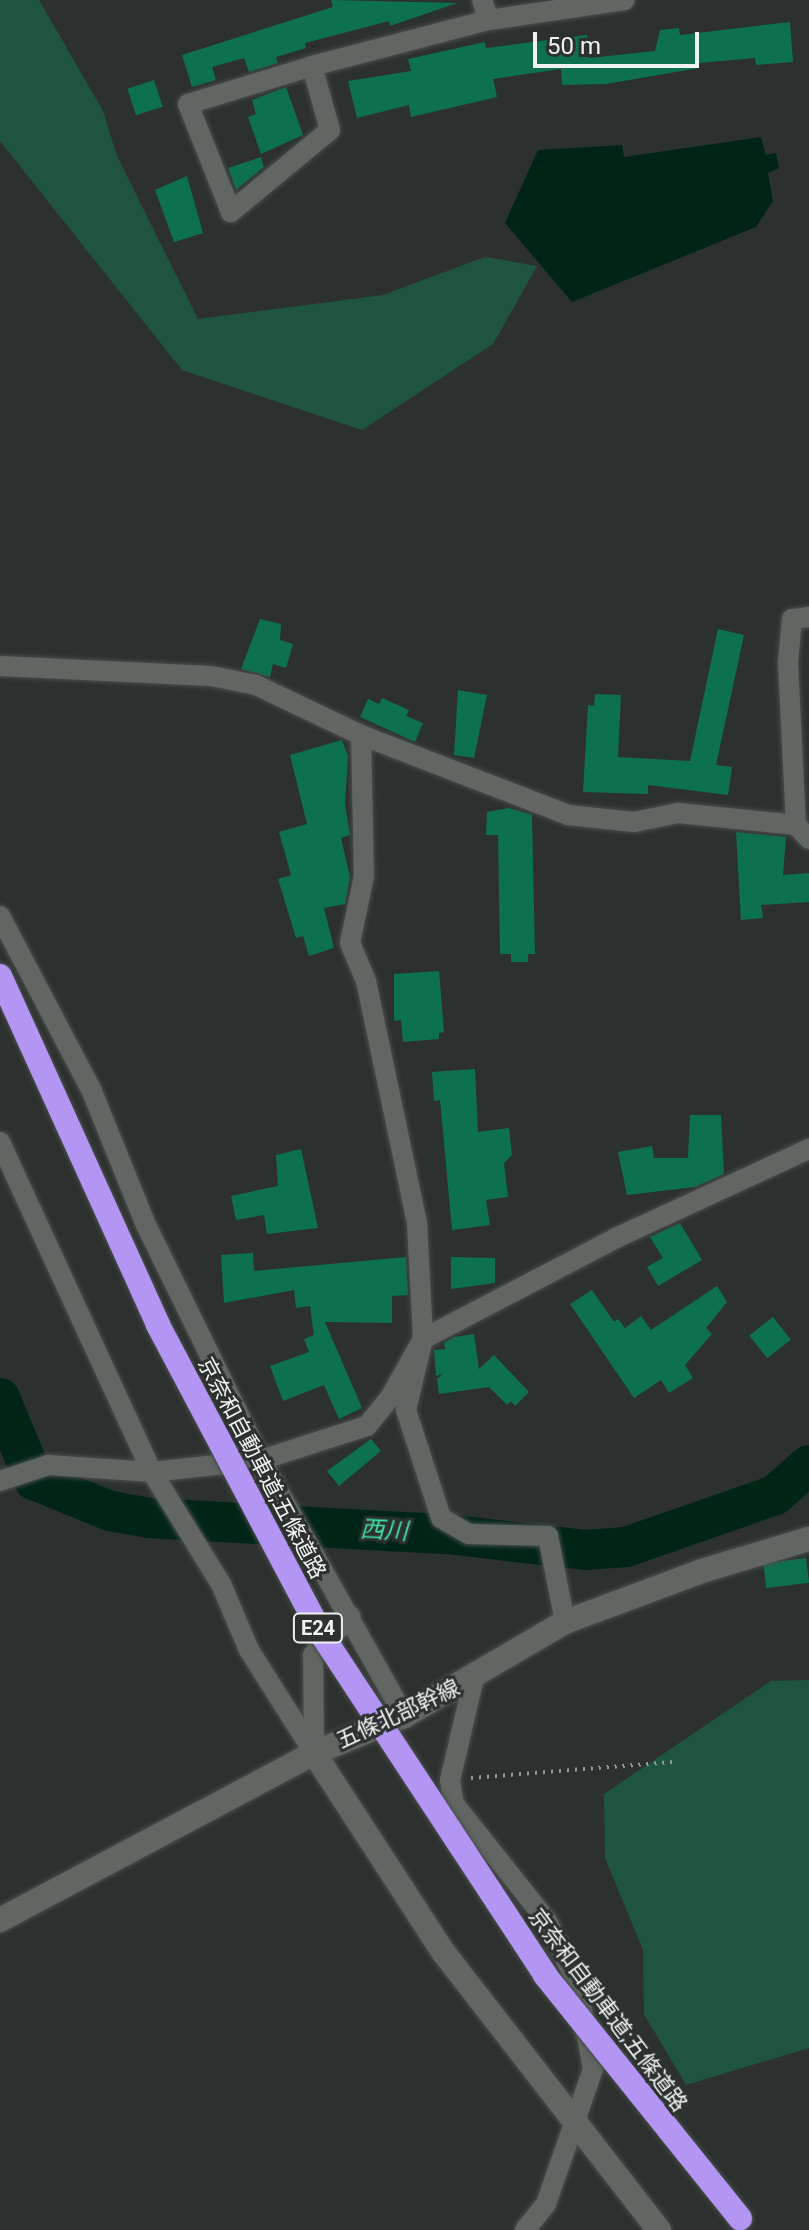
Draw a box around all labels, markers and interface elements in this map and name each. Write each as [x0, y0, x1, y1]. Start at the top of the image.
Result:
scale bar [537, 16, 703, 66]
text: 50 m [547, 32, 601, 60]
street label: 京奈和自動車道;五條道路 [192, 1353, 332, 1583]
water label: 西川 [359, 1515, 409, 1547]
road number: E24 [292, 1612, 344, 1644]
street label: 五條北部幹線 [333, 1674, 463, 1754]
street label: 京奈和自動車道;五條道路 [523, 1904, 693, 2116]

